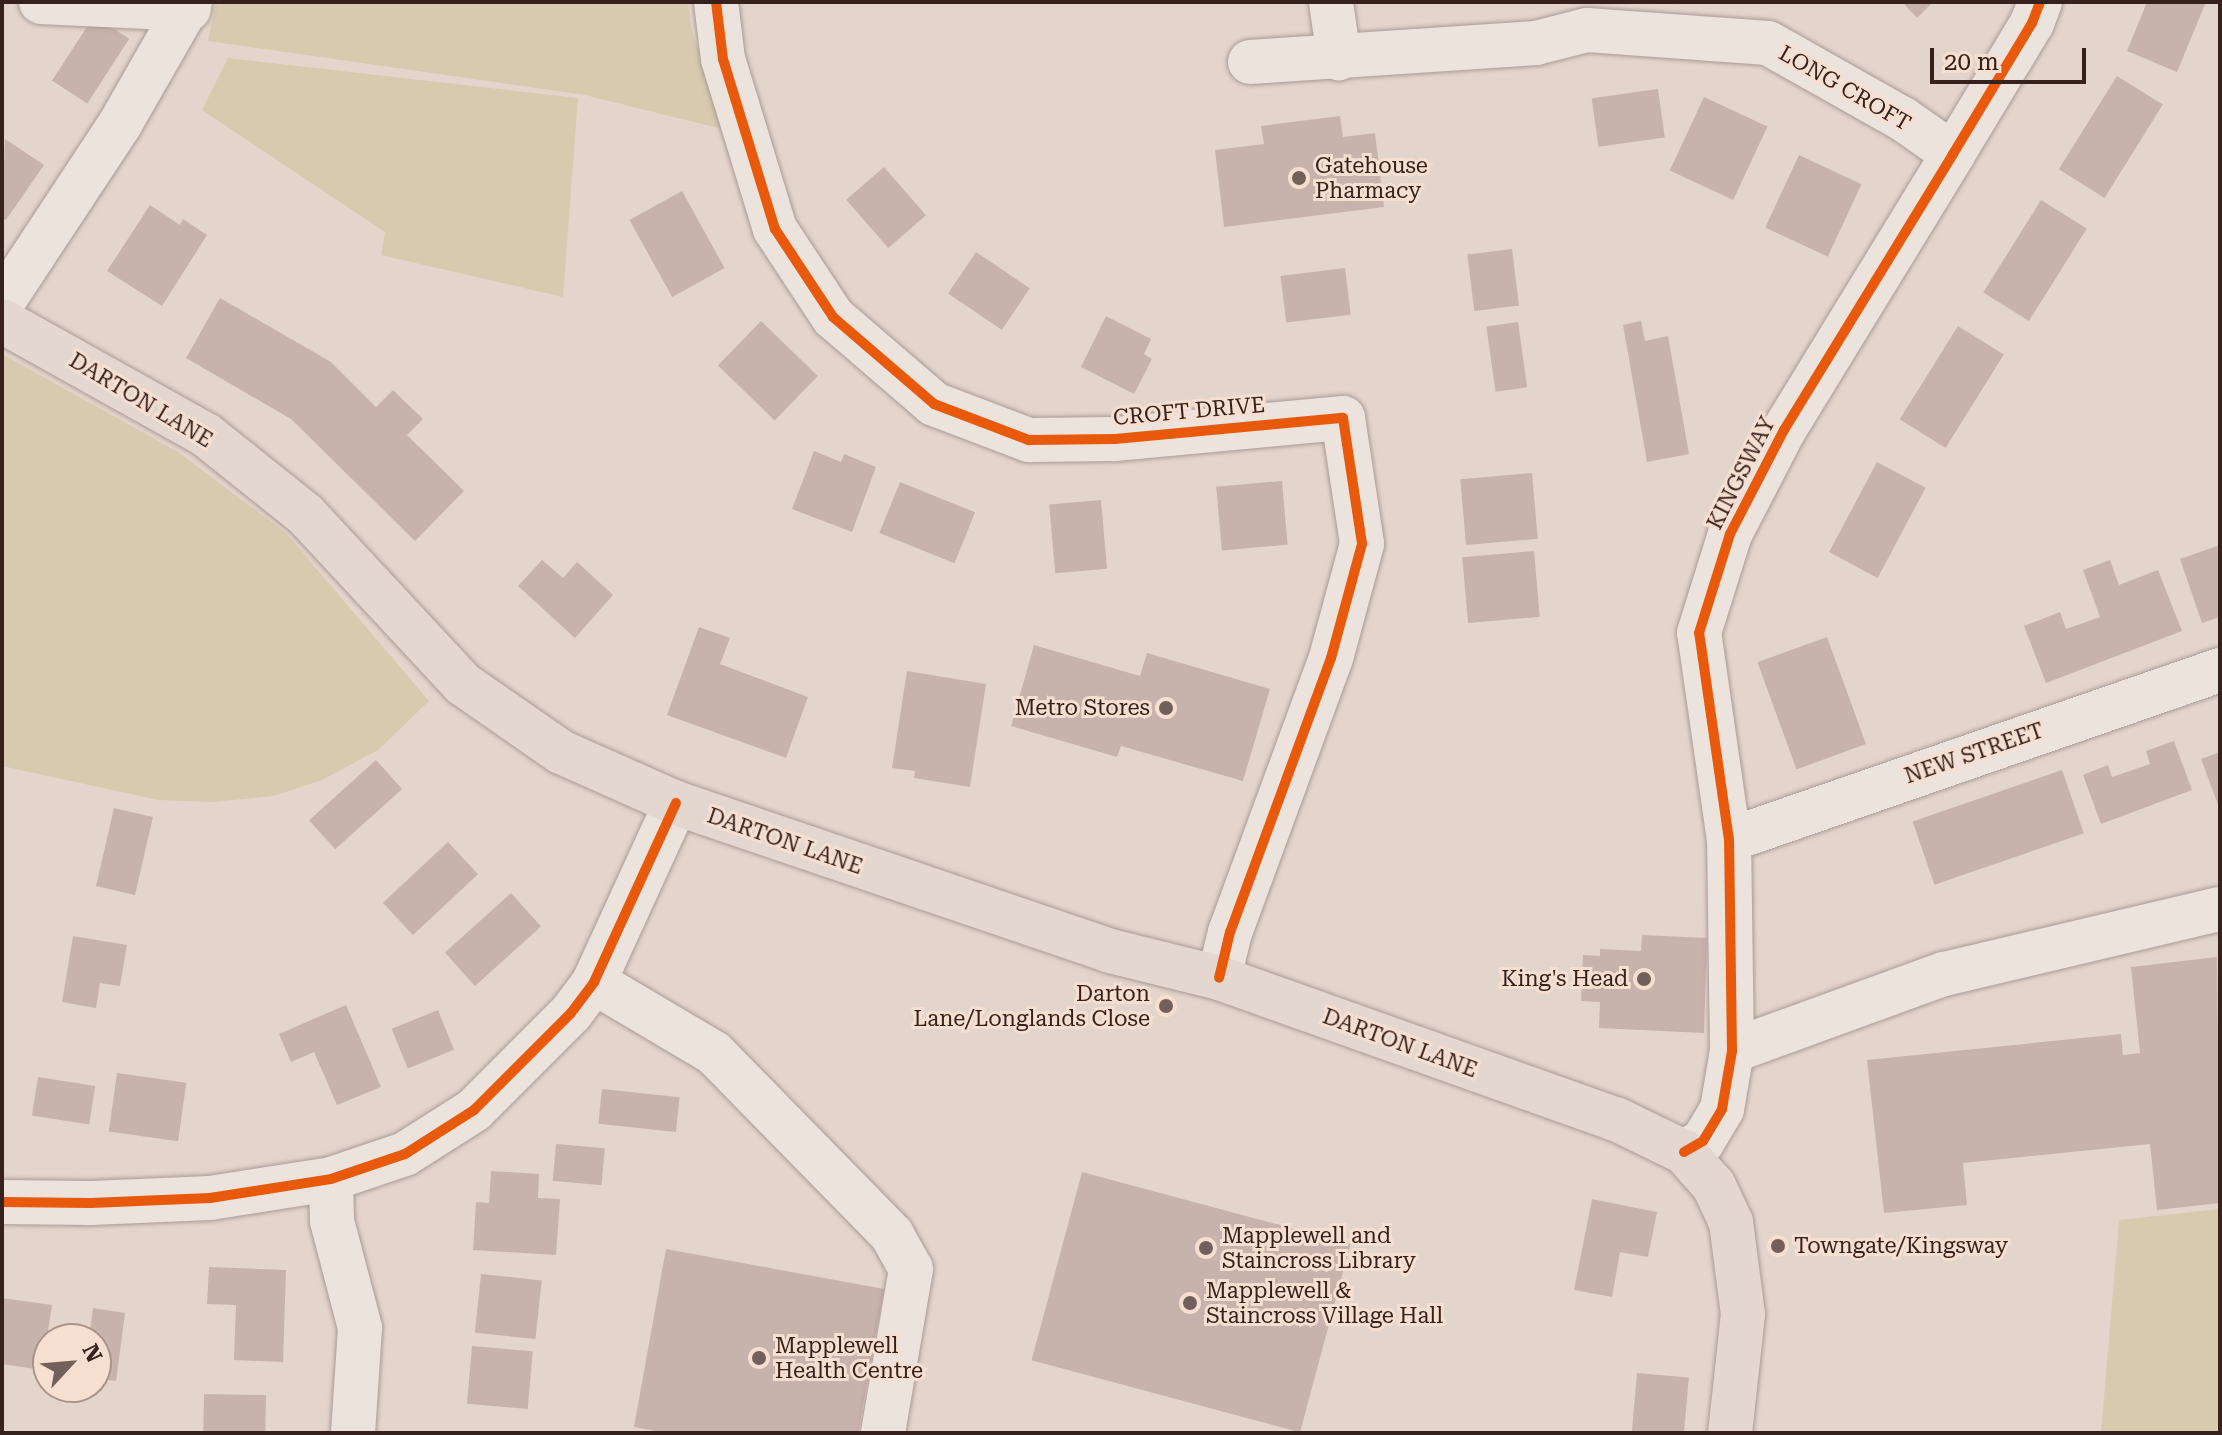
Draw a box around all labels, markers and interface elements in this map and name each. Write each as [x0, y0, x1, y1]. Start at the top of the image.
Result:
scale bar [1934, 32, 2090, 82]
street label: LONG CROFT [1774, 40, 1916, 136]
text: 20 m [1944, 48, 1999, 76]
place label: Gatehouse Pharmacy [1315, 152, 1428, 204]
marker: Gatehouse Pharmacy [1290, 169, 1308, 187]
street label: DARTON LANE [65, 347, 217, 453]
street label: CROFT DRIVE [1112, 391, 1266, 431]
street label: KINGSWAY [1701, 412, 1781, 534]
place label: Metro Stores [1015, 695, 1150, 721]
marker: Metro Stores [1157, 699, 1175, 717]
street label: NEW STREET [1901, 717, 2047, 789]
street label: DARTON LANE [704, 802, 866, 880]
place label: King's Head [1501, 966, 1628, 992]
marker: King's Head [1635, 970, 1653, 988]
place label: Darton Lane/Longlands Close [913, 980, 1150, 1032]
marker: Darton Lane/Longlands Close [1157, 997, 1175, 1015]
street label: DARTON LANE [1319, 1003, 1481, 1083]
place label: Mapplewell and Staincross Library [1222, 1222, 1416, 1274]
place label: Towngate/Kingsway [1794, 1233, 2008, 1259]
marker: Towngate/Kingsway [1769, 1237, 1787, 1255]
marker: Mapplewell and Staincross Library [1197, 1239, 1215, 1257]
place label: Mapplewell & Staincross Village Hall [1206, 1277, 1443, 1328]
marker: Mapplewell & Staincross Village Hall [1181, 1294, 1199, 1312]
north arrow [32, 1323, 112, 1403]
place label: Mapplewell Health Centre [775, 1332, 923, 1384]
text: N [77, 1340, 107, 1366]
marker: Mapplewell Health Centre [750, 1349, 768, 1367]

